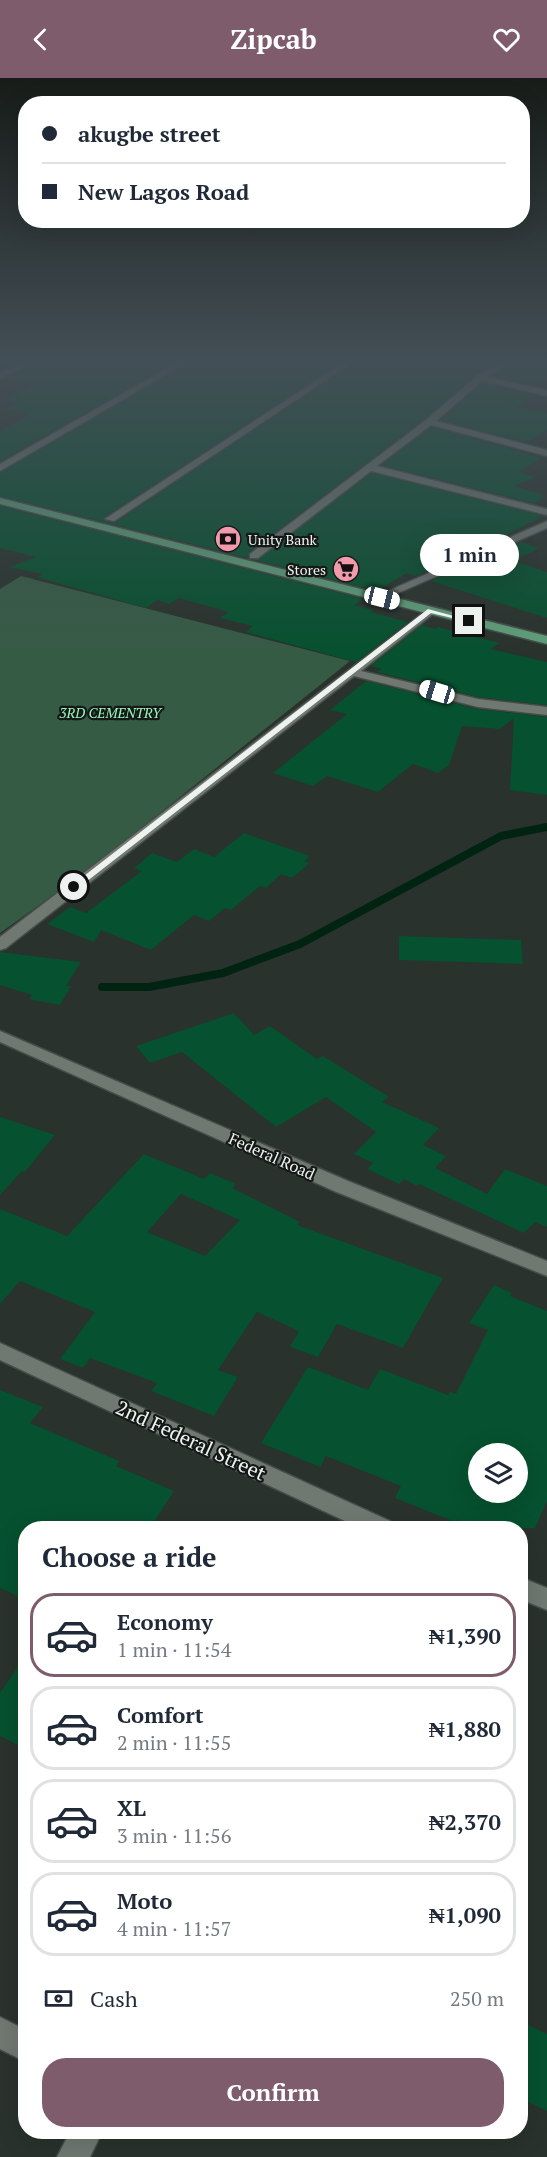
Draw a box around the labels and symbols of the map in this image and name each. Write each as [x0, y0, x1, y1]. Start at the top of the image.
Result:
bank icon: Unity Bank [213, 524, 243, 554]
place label: Unity Bank [248, 530, 318, 549]
callout: 1 min [420, 534, 518, 576]
supermarket icon: Stores [331, 554, 361, 584]
place label: Stores [287, 560, 326, 579]
car [362, 585, 402, 611]
route end [455, 607, 482, 634]
car [417, 678, 457, 706]
park label: 3RD CEMENTRY [59, 703, 163, 722]
route start [60, 873, 87, 900]
street label: Federal Road [225, 1127, 319, 1185]
street label: 2nd Federal Street [112, 1393, 271, 1487]

